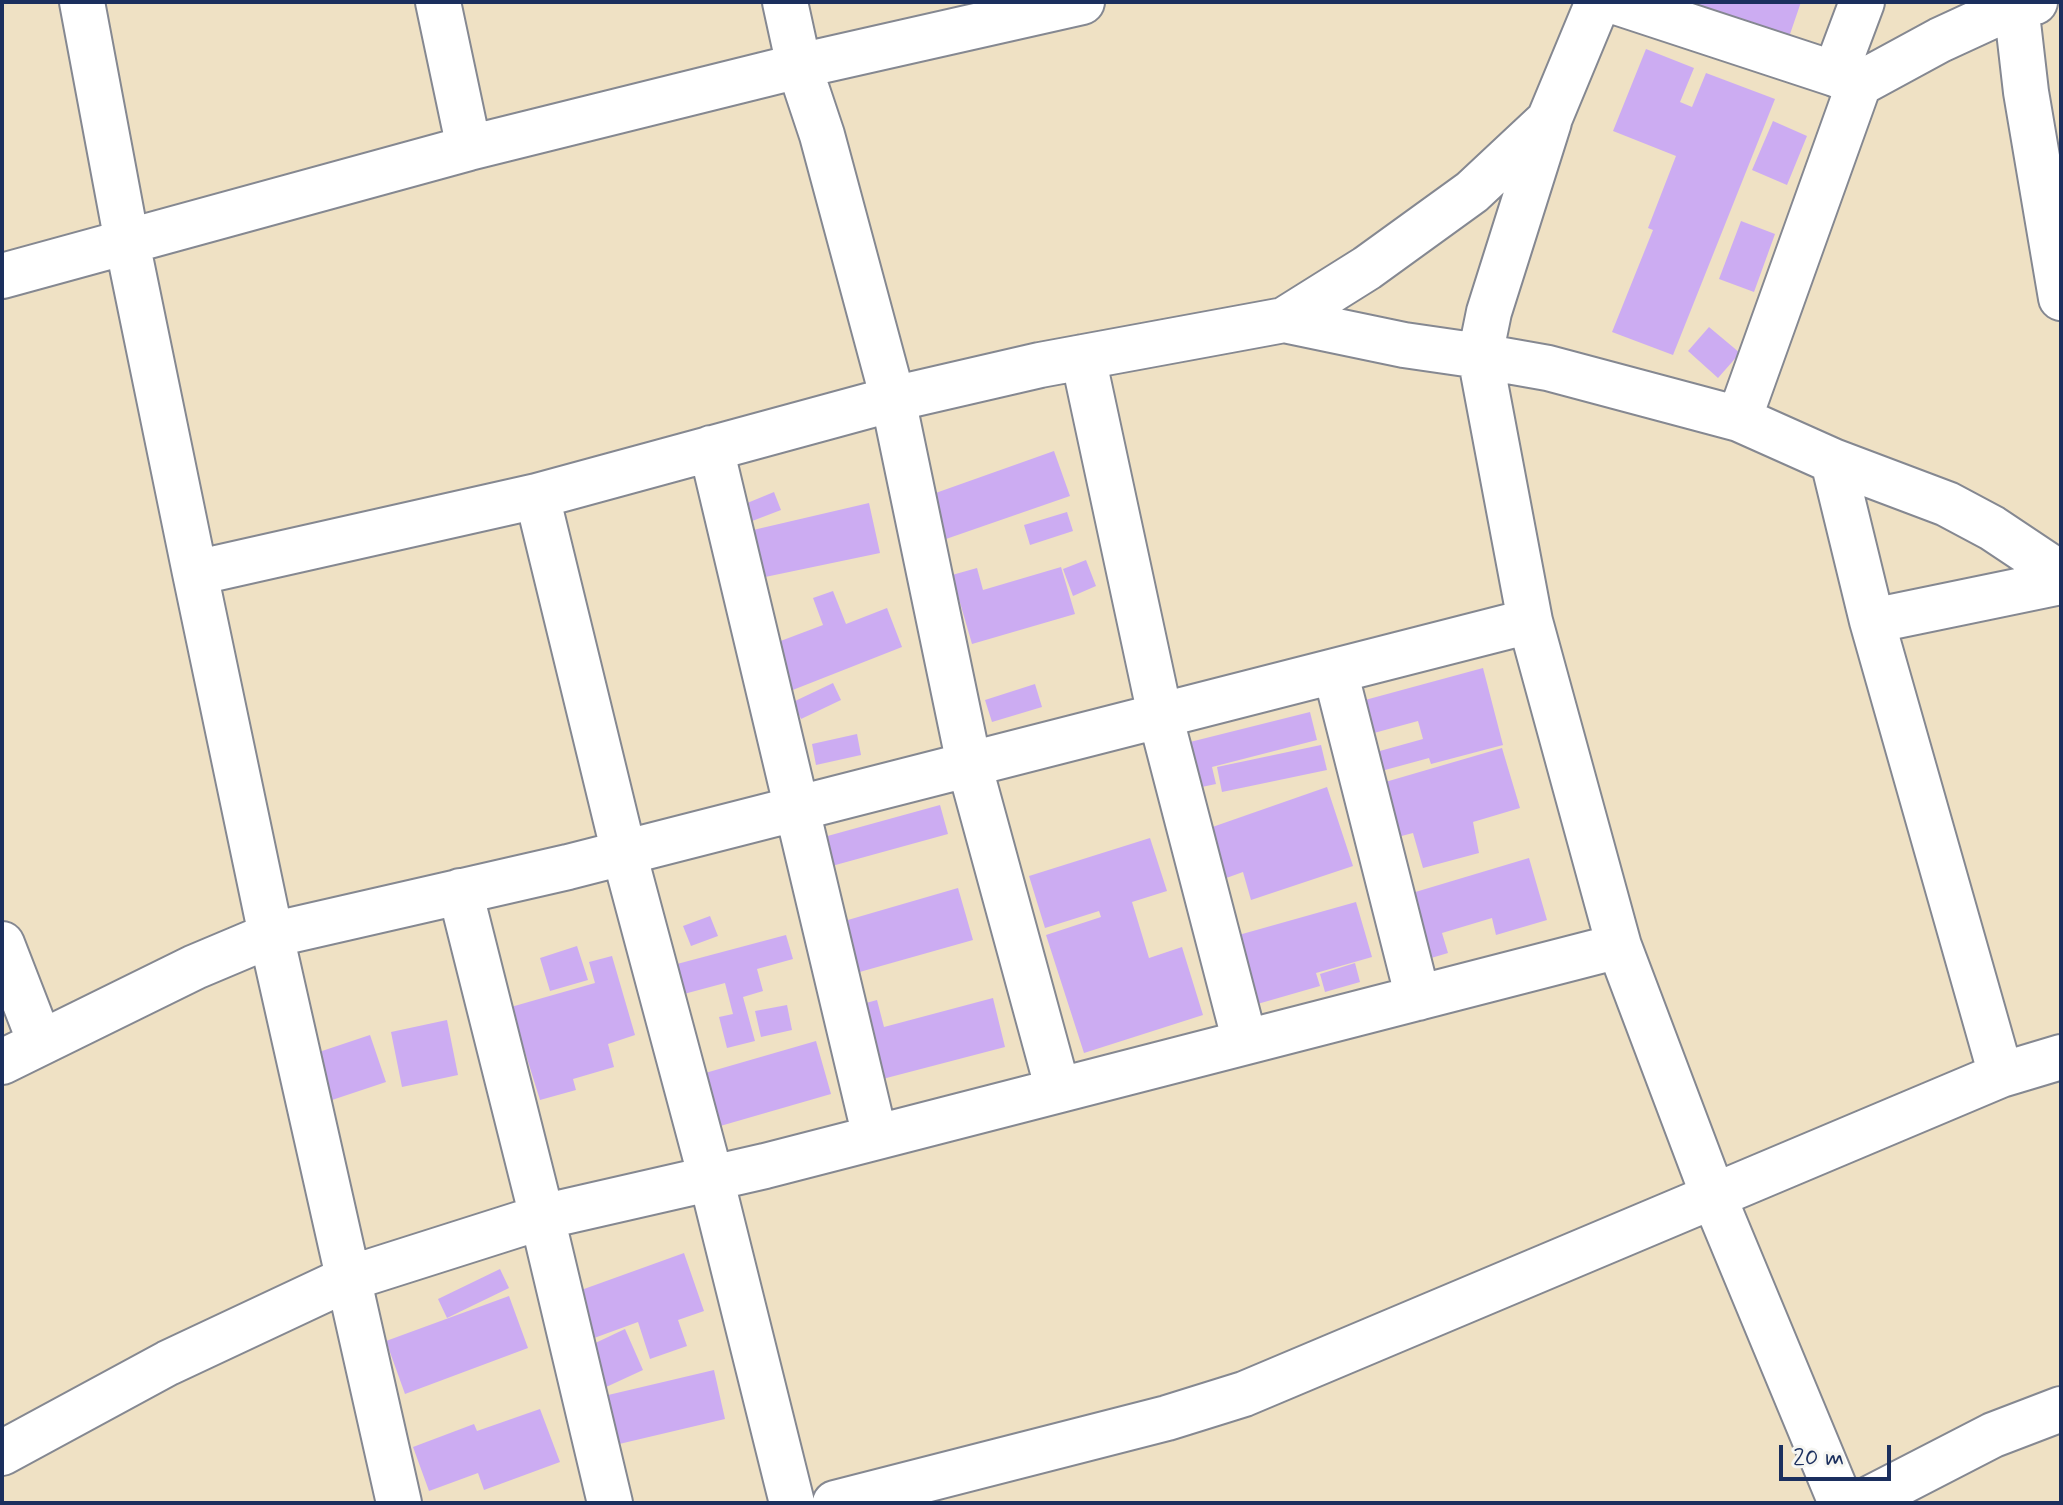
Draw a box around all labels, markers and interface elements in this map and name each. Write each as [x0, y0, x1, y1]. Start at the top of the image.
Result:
scale bar [1783, 1429, 1895, 1479]
text: 20 m [1793, 1443, 1844, 1474]

